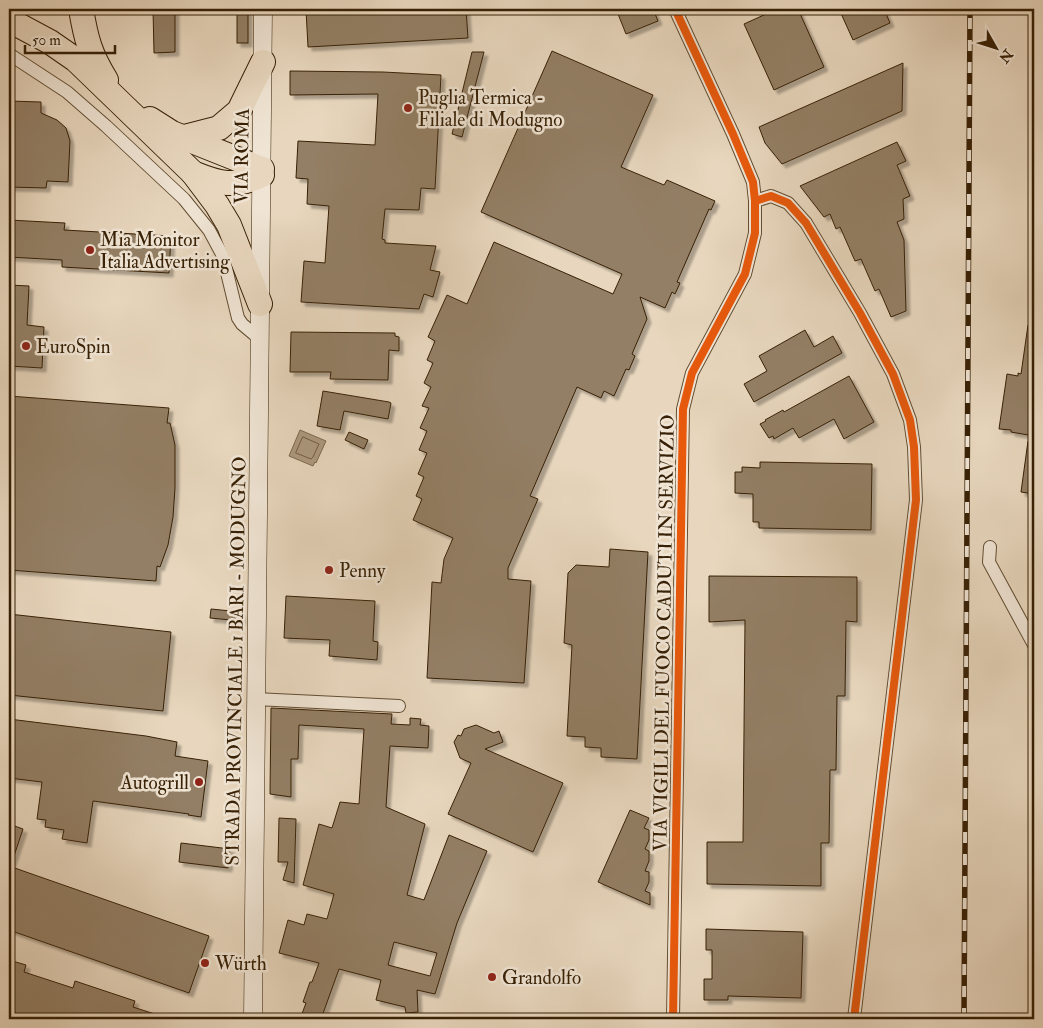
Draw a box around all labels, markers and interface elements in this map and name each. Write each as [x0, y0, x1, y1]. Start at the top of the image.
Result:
scale bar [25, 22, 115, 54]
north arrow [970, 22, 1020, 72]
text: 50 m [32, 31, 61, 50]
text: N [995, 45, 1017, 66]
place label: Puglia Termica - Filiale di Modugno [418, 86, 562, 132]
marker: Puglia Termica - Filiale di Modugno [402, 102, 414, 114]
street label: VIA ROMA [229, 108, 255, 204]
place label: Mia Monitor Italia Advertising [100, 228, 230, 274]
marker: Mia Monitor Italia Advertising [84, 244, 96, 256]
place label: EuroSpin [36, 335, 111, 360]
marker: EuroSpin [20, 340, 32, 352]
street label: VIA VIGILI DEL FUOCO CADUTI IN SERVIZIO [648, 414, 680, 852]
street label: STRADA PROVINCIALE 1 BARI - MODUGNO [220, 456, 252, 866]
place label: Penny [339, 559, 386, 583]
marker: Penny [323, 564, 335, 576]
place label: Autogrill [120, 771, 189, 795]
marker: Autogrill [193, 776, 205, 788]
place label: Würth [214, 952, 267, 976]
marker: Würth [199, 957, 211, 969]
place label: Grandolfo [502, 966, 581, 990]
marker: Grandolfo [486, 971, 498, 983]

